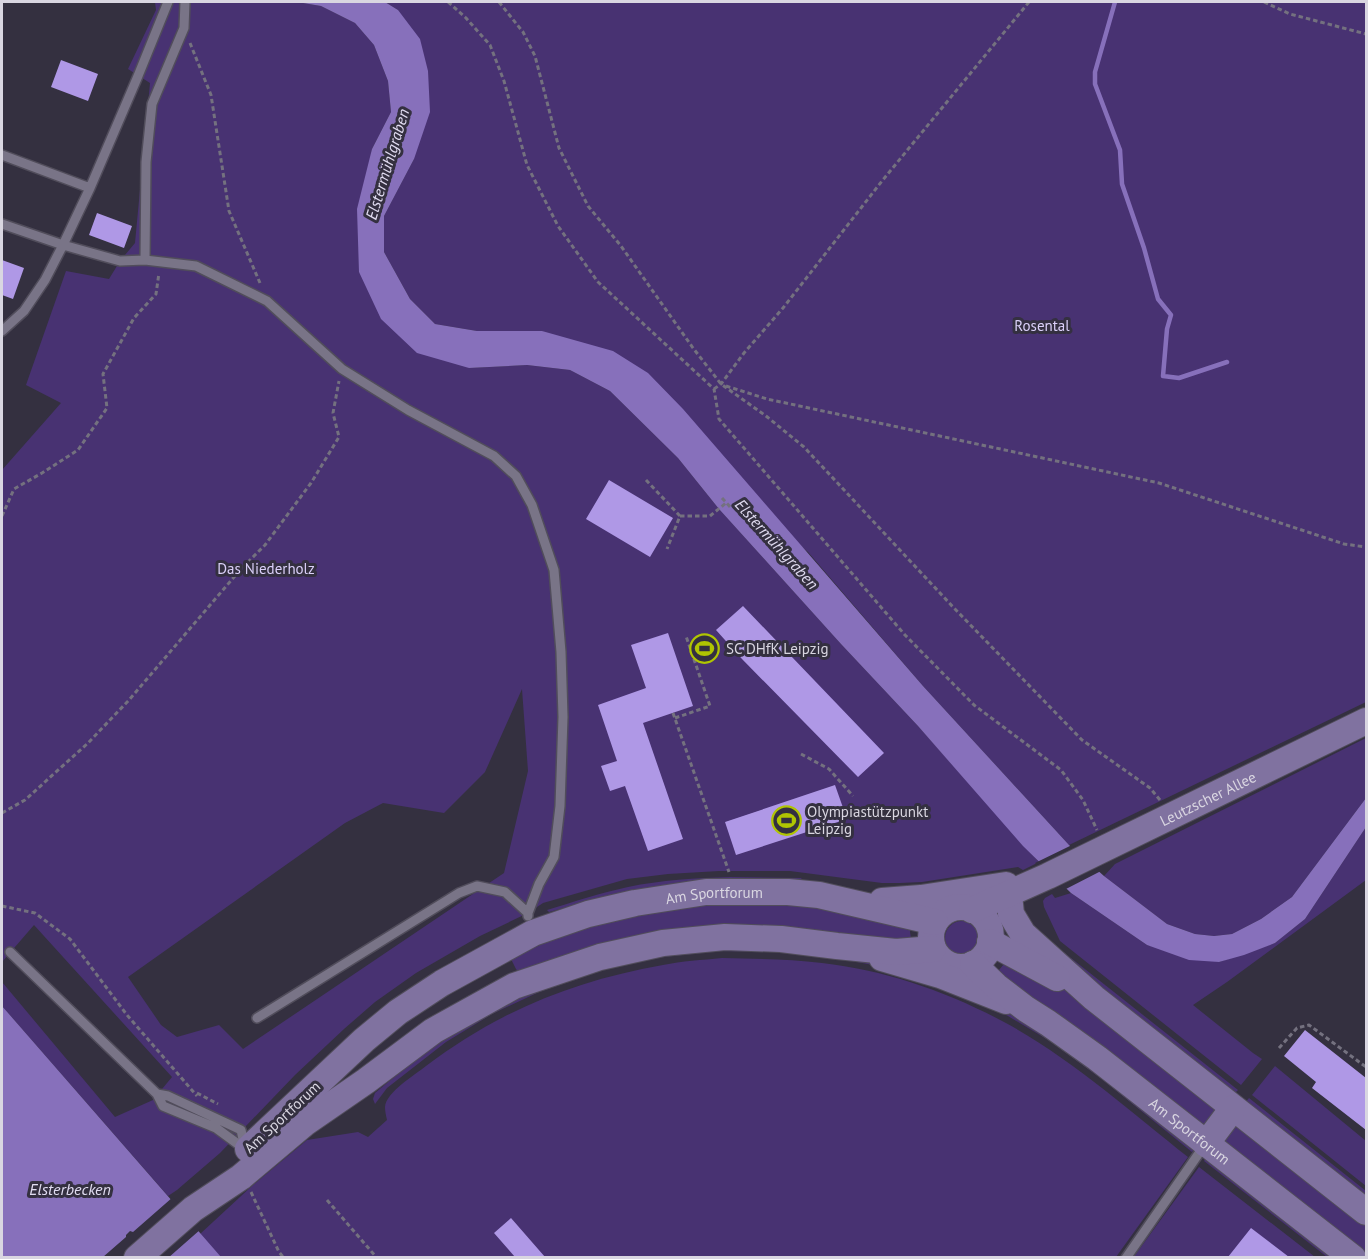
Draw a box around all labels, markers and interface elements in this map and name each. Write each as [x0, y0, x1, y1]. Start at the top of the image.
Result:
water label: Elstermühlgraben [361, 106, 413, 222]
park label: Rosental [1014, 316, 1070, 335]
water label: Elstermühlgraben [731, 495, 823, 593]
park label: Das Niederholz [217, 559, 315, 578]
sports icon: SC DHfK Leipzig [689, 632, 721, 664]
place label: SC DHfK Leipzig [726, 639, 828, 658]
street label: Leutzscher Allee [1157, 767, 1259, 830]
place label: Olympiastützpunkt Leipzig [807, 802, 928, 838]
sports icon: Olympiastützpunkt Leipzig [770, 804, 802, 836]
street label: Am Sportforum [664, 883, 763, 908]
street label: Am Sportforum [240, 1077, 324, 1157]
street label: Am Sportforum [1146, 1093, 1234, 1168]
water label: Elsterbecken [29, 1179, 111, 1199]

